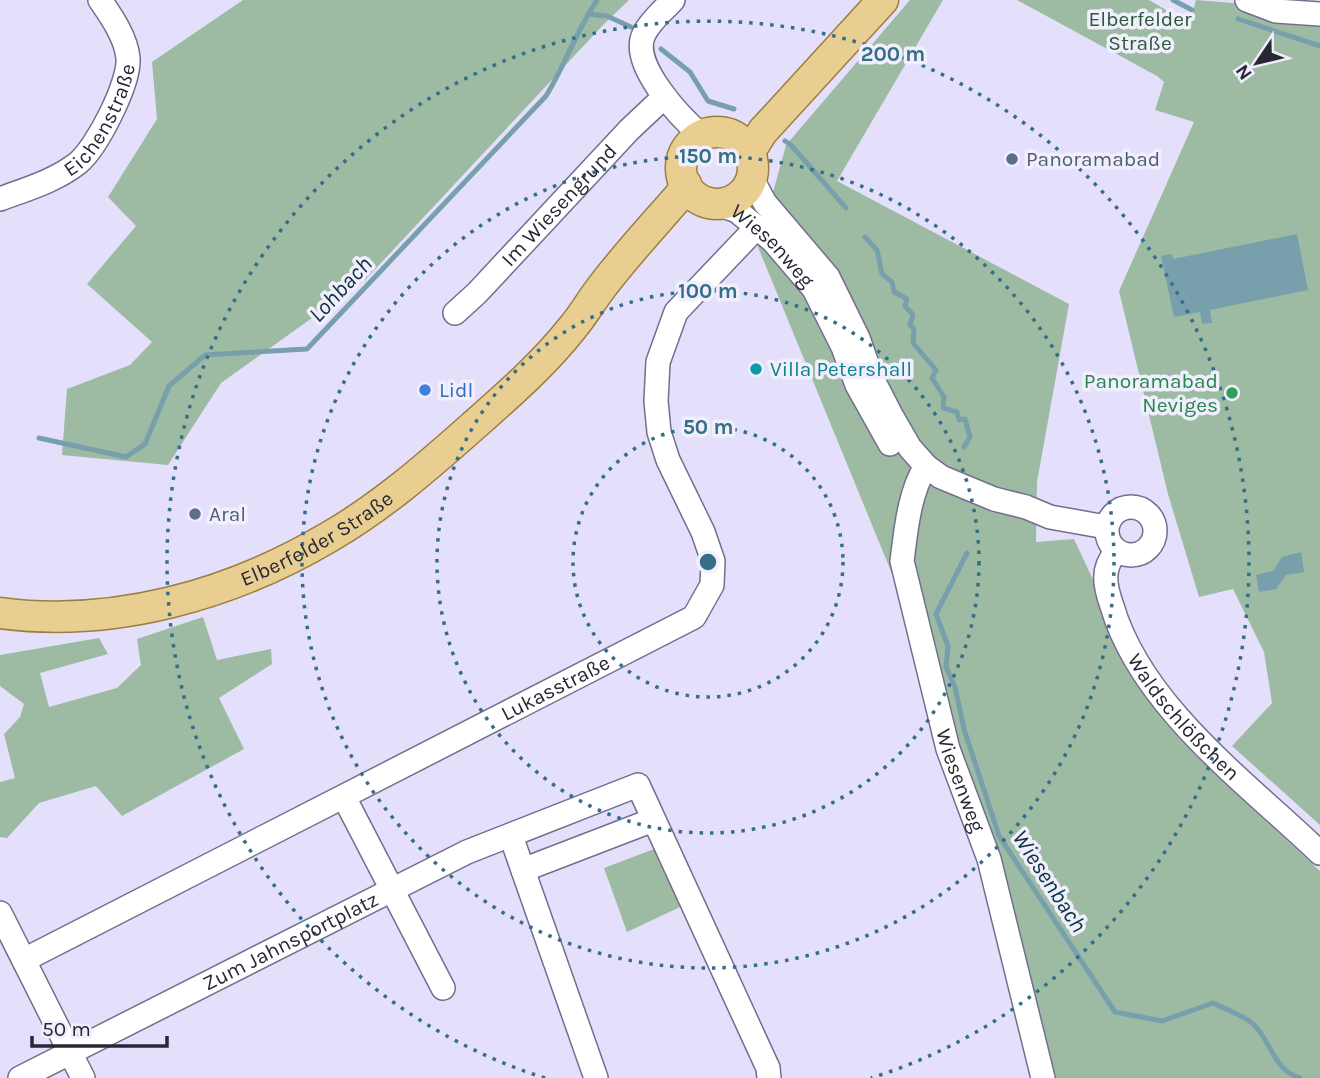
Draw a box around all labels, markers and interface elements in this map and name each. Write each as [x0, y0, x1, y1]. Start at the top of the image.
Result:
park label: Elberfelder Straße [1088, 7, 1192, 55]
north arrow [1222, 28, 1292, 98]
text: 200 m [861, 42, 925, 66]
text: N [1231, 60, 1257, 84]
street label: Eichenstraße [59, 62, 140, 181]
street label: Im Wiesengrund [496, 139, 622, 271]
text: 150 m [679, 144, 737, 168]
place label: Panoramabad [1026, 147, 1160, 171]
marker: Panoramabad [1004, 151, 1020, 167]
street label: Wiesenweg [726, 199, 819, 292]
water label: Lohbach [303, 251, 378, 328]
text: 100 m [678, 279, 738, 303]
place label: Villa Petershall [770, 357, 912, 381]
marker: Villa Petershall [748, 361, 764, 377]
place label: Panoramabad Neviges [1084, 369, 1218, 417]
place label: Lidl [439, 378, 473, 402]
marker: Lidl [417, 382, 433, 398]
marker: Panoramabad Neviges [1224, 385, 1240, 401]
text: 50 m [683, 415, 733, 439]
street label: Elberfelder Straße [237, 486, 398, 591]
place label: Aral [209, 502, 246, 526]
marker: Aral [187, 506, 203, 522]
centre of rings [696, 550, 720, 574]
street label: Waldschlößchen [1123, 649, 1244, 785]
street label: Lukasstraße [497, 650, 614, 726]
street label: Wiesenweg [931, 726, 990, 836]
water label: Wiesenbach [1007, 825, 1093, 937]
street label: Zum Jahnsportplatz [199, 887, 382, 996]
scale bar [32, 1004, 166, 1048]
text: 50 m [42, 1017, 91, 1041]

